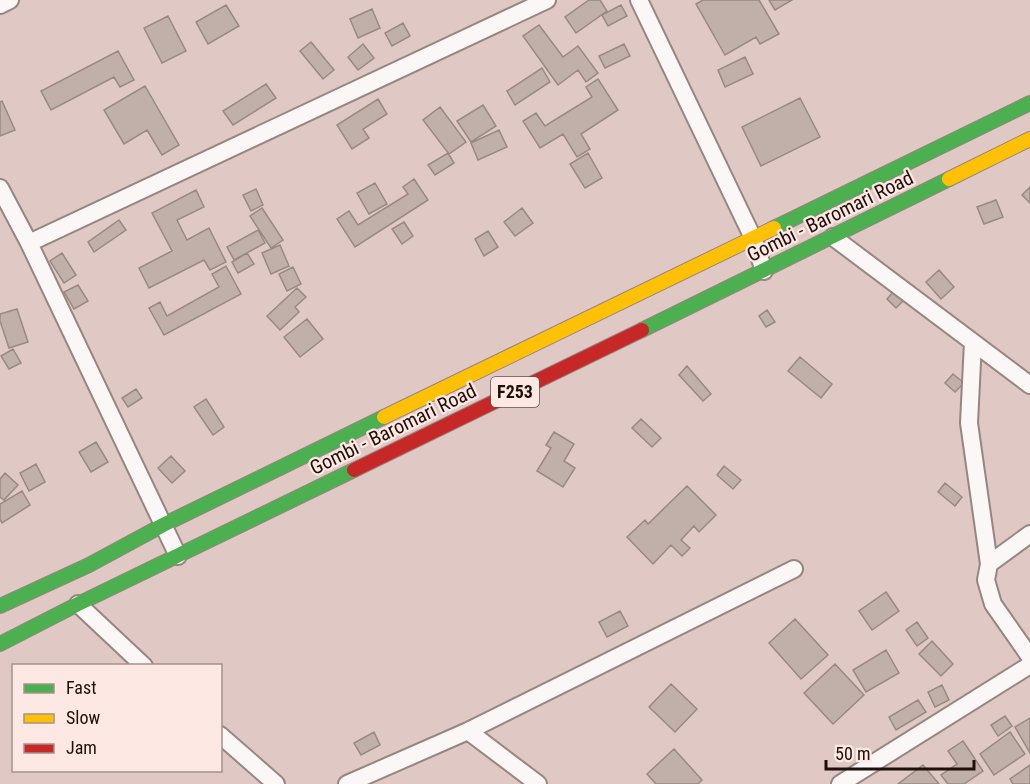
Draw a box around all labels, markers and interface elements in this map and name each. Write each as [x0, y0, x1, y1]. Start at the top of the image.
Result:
street label: Gombi - Baromari Road [743, 165, 917, 267]
road number: F253 [491, 377, 539, 407]
street label: Gombi - Baromari Road [306, 378, 480, 480]
legend [12, 664, 222, 772]
text: Fast [66, 677, 97, 698]
text: Slow [66, 707, 101, 728]
scale bar [826, 733, 974, 771]
text: Jam [66, 737, 97, 758]
text: 50 m [835, 743, 870, 764]

